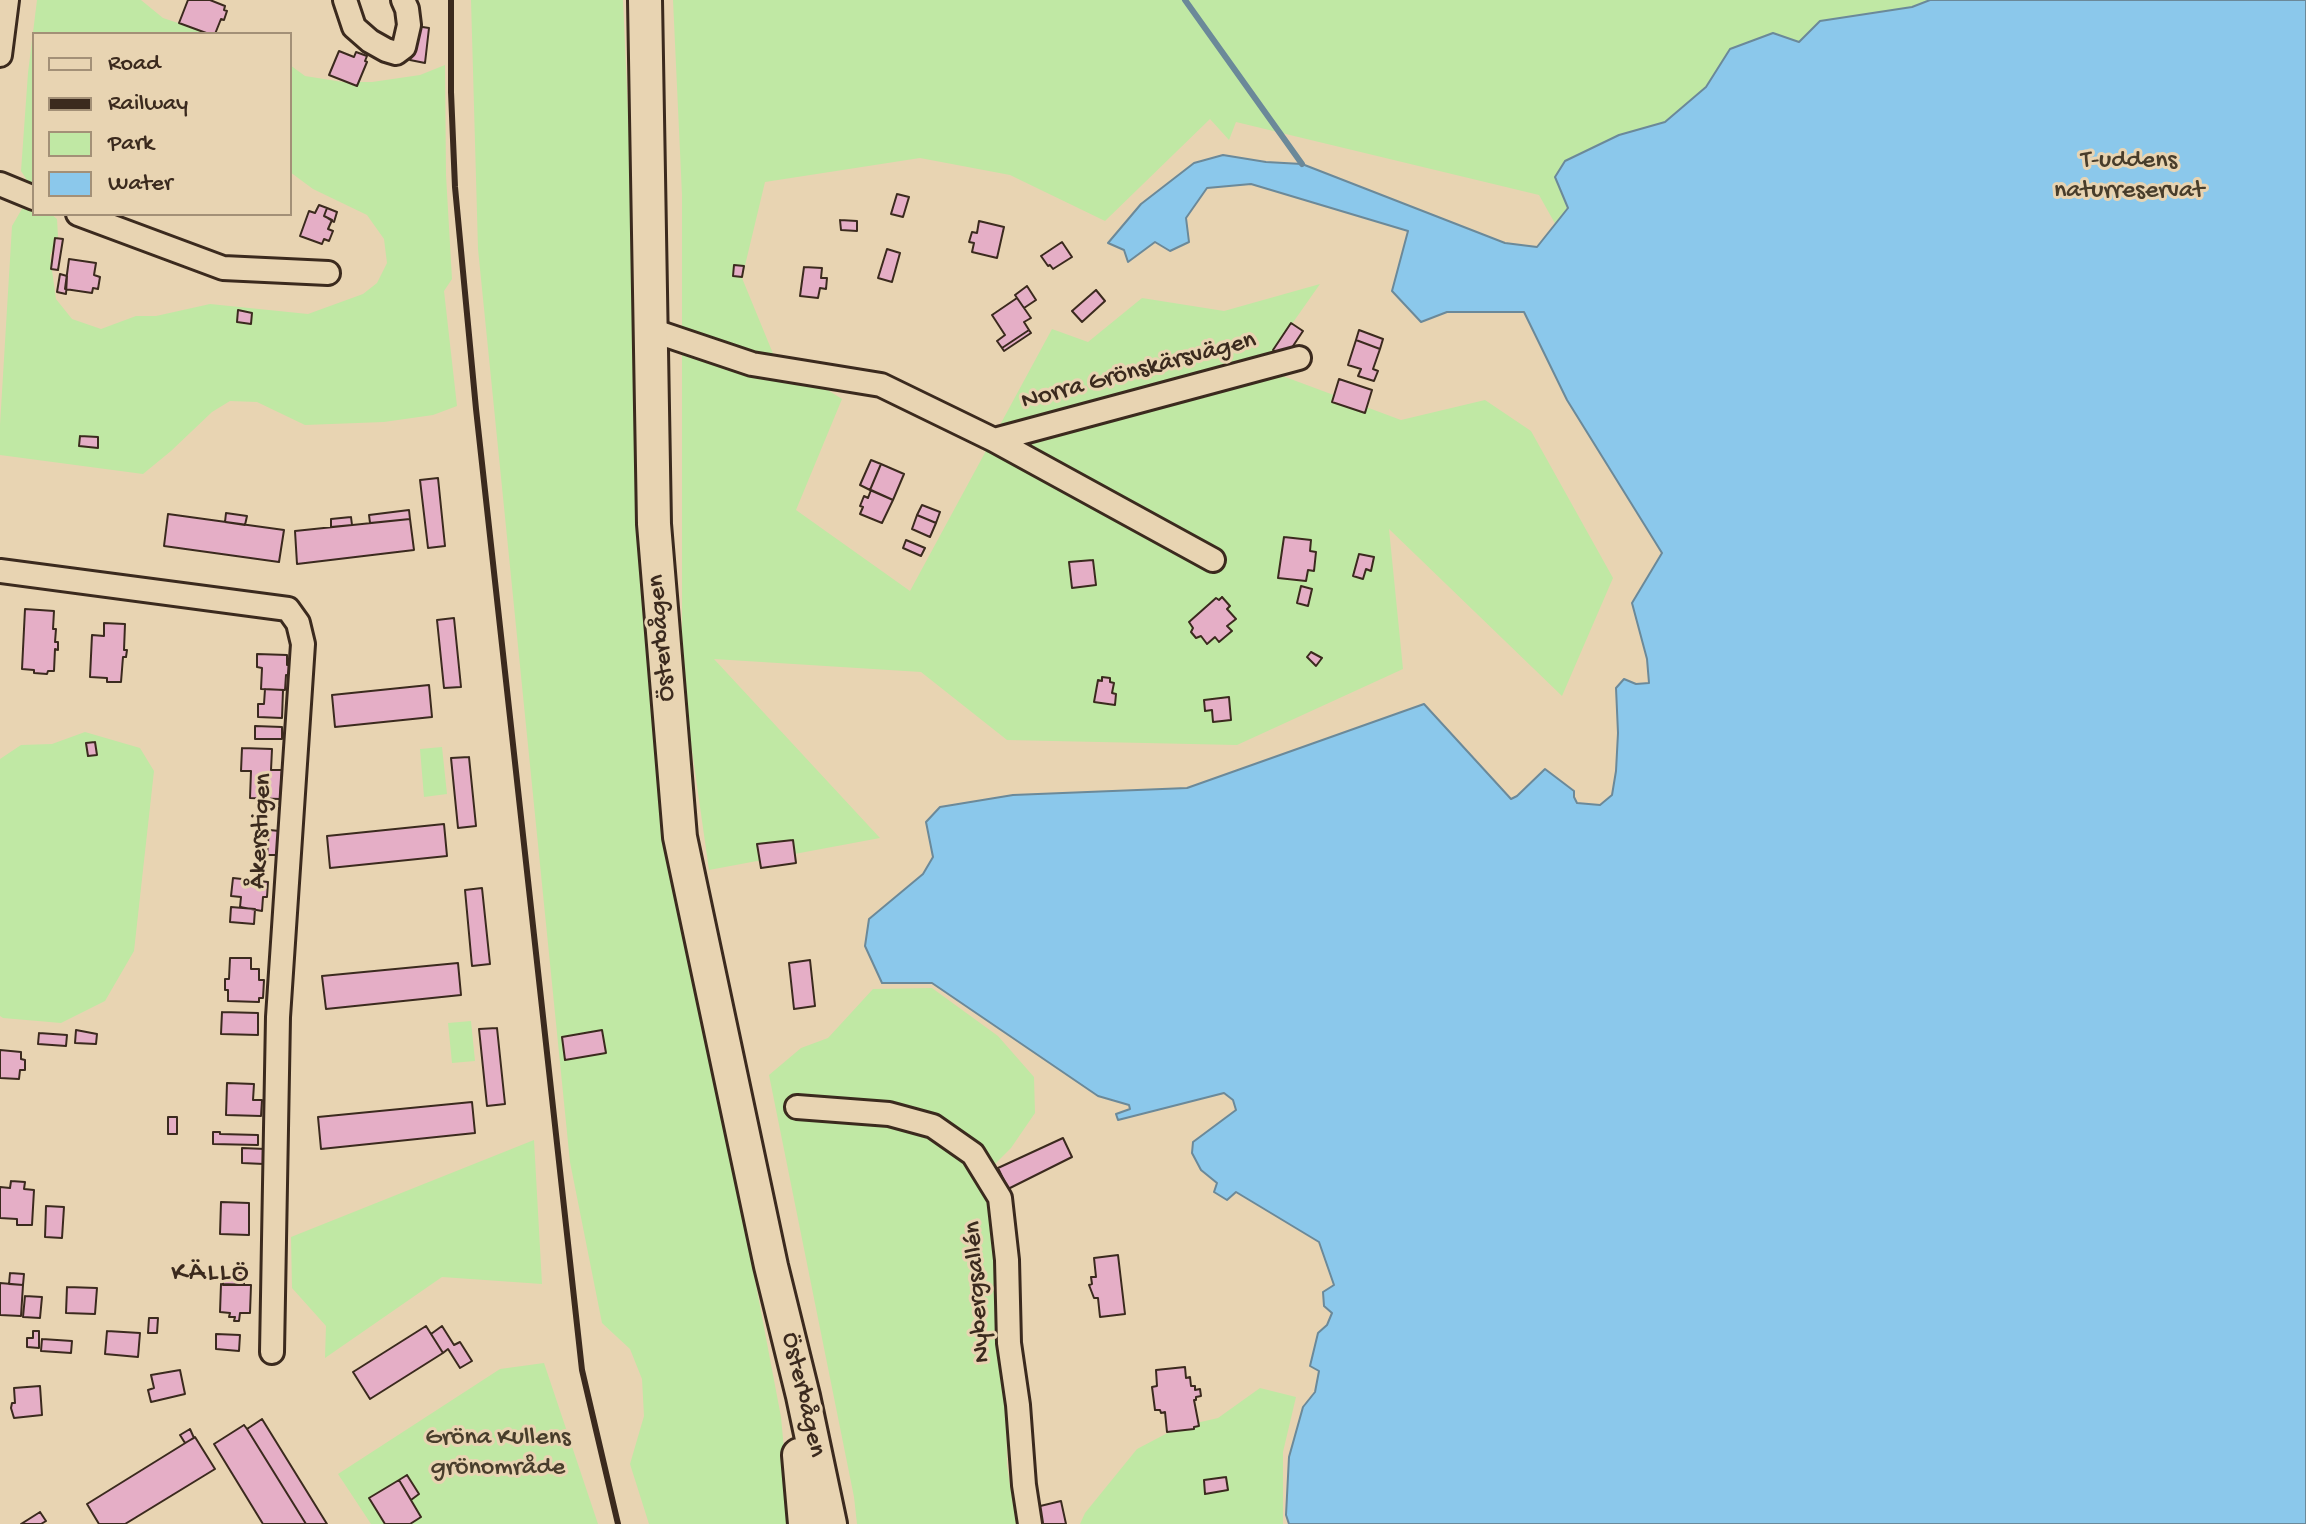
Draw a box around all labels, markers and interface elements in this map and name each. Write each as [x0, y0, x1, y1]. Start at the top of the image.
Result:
legend [32, 32, 292, 216]
text: Road [108, 50, 160, 79]
text: Railway [108, 90, 188, 119]
text: Park [108, 130, 154, 159]
park label: T-uddens naturreservat [2054, 146, 2204, 208]
text: Water [108, 170, 172, 199]
street label: Norra Grönskärsvägen [1018, 326, 1260, 418]
street label: Österbågen [642, 573, 684, 703]
street label: Åkerstigen [243, 772, 281, 890]
street label: Nybergsallén [958, 1220, 1000, 1364]
district label: KÄLLÖ [171, 1258, 251, 1292]
street label: Österbågen [772, 1330, 832, 1460]
park label: Gröna Kullens grönområde [425, 1423, 571, 1484]

